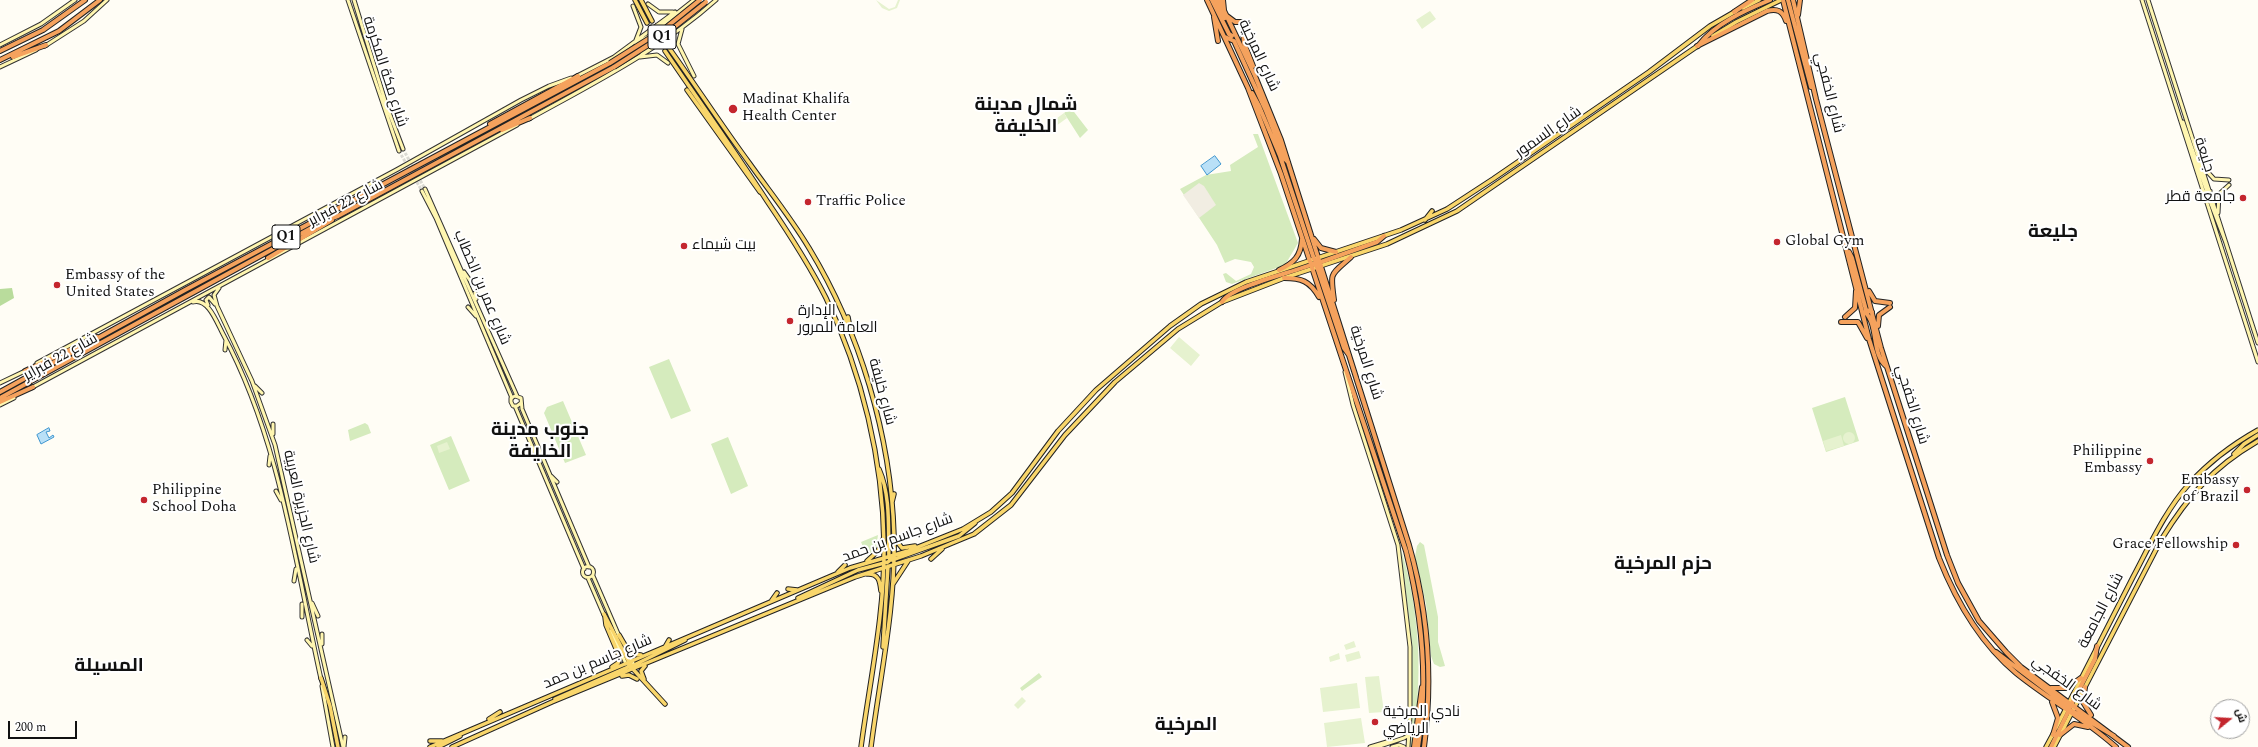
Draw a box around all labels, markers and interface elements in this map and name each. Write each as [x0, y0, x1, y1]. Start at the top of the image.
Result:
street label: شارع مكة المكرمة [358, 14, 410, 130]
street label: شارع المرخية [1234, 17, 1282, 95]
road number: Q1 [648, 25, 676, 49]
street label: شارع الخفجي [1809, 51, 1847, 135]
place label: Madinat Khalifa Health Center [742, 91, 850, 126]
district label: شمال مدينة الخليفة [974, 95, 1078, 139]
marker: Madinat Khalifa Health Center [727, 103, 739, 115]
street label: شارع السمور [1512, 104, 1586, 162]
street label: جليعة [2189, 135, 2217, 175]
street label: شارع 22 فبراير [306, 177, 386, 231]
place label: جامعة قطر [2166, 189, 2235, 207]
place label: Traffic Police [816, 193, 906, 211]
marker: جامعة قطر [2238, 193, 2248, 203]
marker: Traffic Police [803, 197, 813, 207]
district label: جليعة [2028, 222, 2078, 244]
road number: Q1 [272, 225, 300, 249]
street label: شارع عمر بن الخطاب [449, 228, 513, 348]
place label: Global Gym [1785, 233, 1864, 251]
place label: بيت شيماء [692, 237, 756, 255]
marker: Global Gym [1772, 237, 1782, 247]
marker: بيت شيماء [679, 241, 689, 251]
place label: Embassy of the United States [65, 267, 165, 302]
marker: Embassy of the United States [52, 280, 62, 290]
place label: الإدارة العامة للمرور [798, 303, 878, 338]
marker: الإدارة العامة للمرور [785, 316, 795, 326]
street label: شارع المرخية [1345, 324, 1385, 402]
street label: شارع 22 فبراير [21, 330, 101, 386]
street label: شارع خليفة [863, 357, 899, 427]
street label: شارع الخفجي [1890, 363, 1932, 447]
district label: جنوب مدينة الخليفة [491, 420, 589, 464]
place label: Philippine Embassy [2072, 443, 2142, 478]
street label: شارع الجزيرة العربية [278, 448, 322, 566]
marker: Philippine Embassy [2145, 456, 2155, 466]
place label: Embassy of Brazil [2181, 472, 2239, 507]
place label: Philippine School Doha [152, 482, 236, 517]
marker: Embassy of Brazil [2242, 485, 2252, 495]
marker: Philippine School Doha [139, 495, 149, 505]
street label: شارع جاسم بن حمد [840, 511, 956, 567]
place label: Grace Fellowship [2112, 536, 2228, 554]
marker: Grace Fellowship [2231, 540, 2241, 550]
district label: حزم المرخية [1614, 554, 1712, 576]
street label: شارع الجامعة [2075, 570, 2129, 652]
street label: شارع جاسم بن حمد [541, 632, 655, 694]
street label: شارع الخفجي [2028, 653, 2104, 715]
district label: المسيلة [74, 656, 144, 678]
north arrow [2210, 699, 2250, 739]
place label: نادي المرخية الرياضي [1383, 704, 1460, 739]
text: ش [2231, 706, 2251, 725]
scale bar [10, 713, 79, 739]
district label: المرخية [1155, 715, 1217, 737]
marker: نادي المرخية الرياضي [1370, 717, 1380, 727]
text: 200 m [15, 718, 46, 737]

